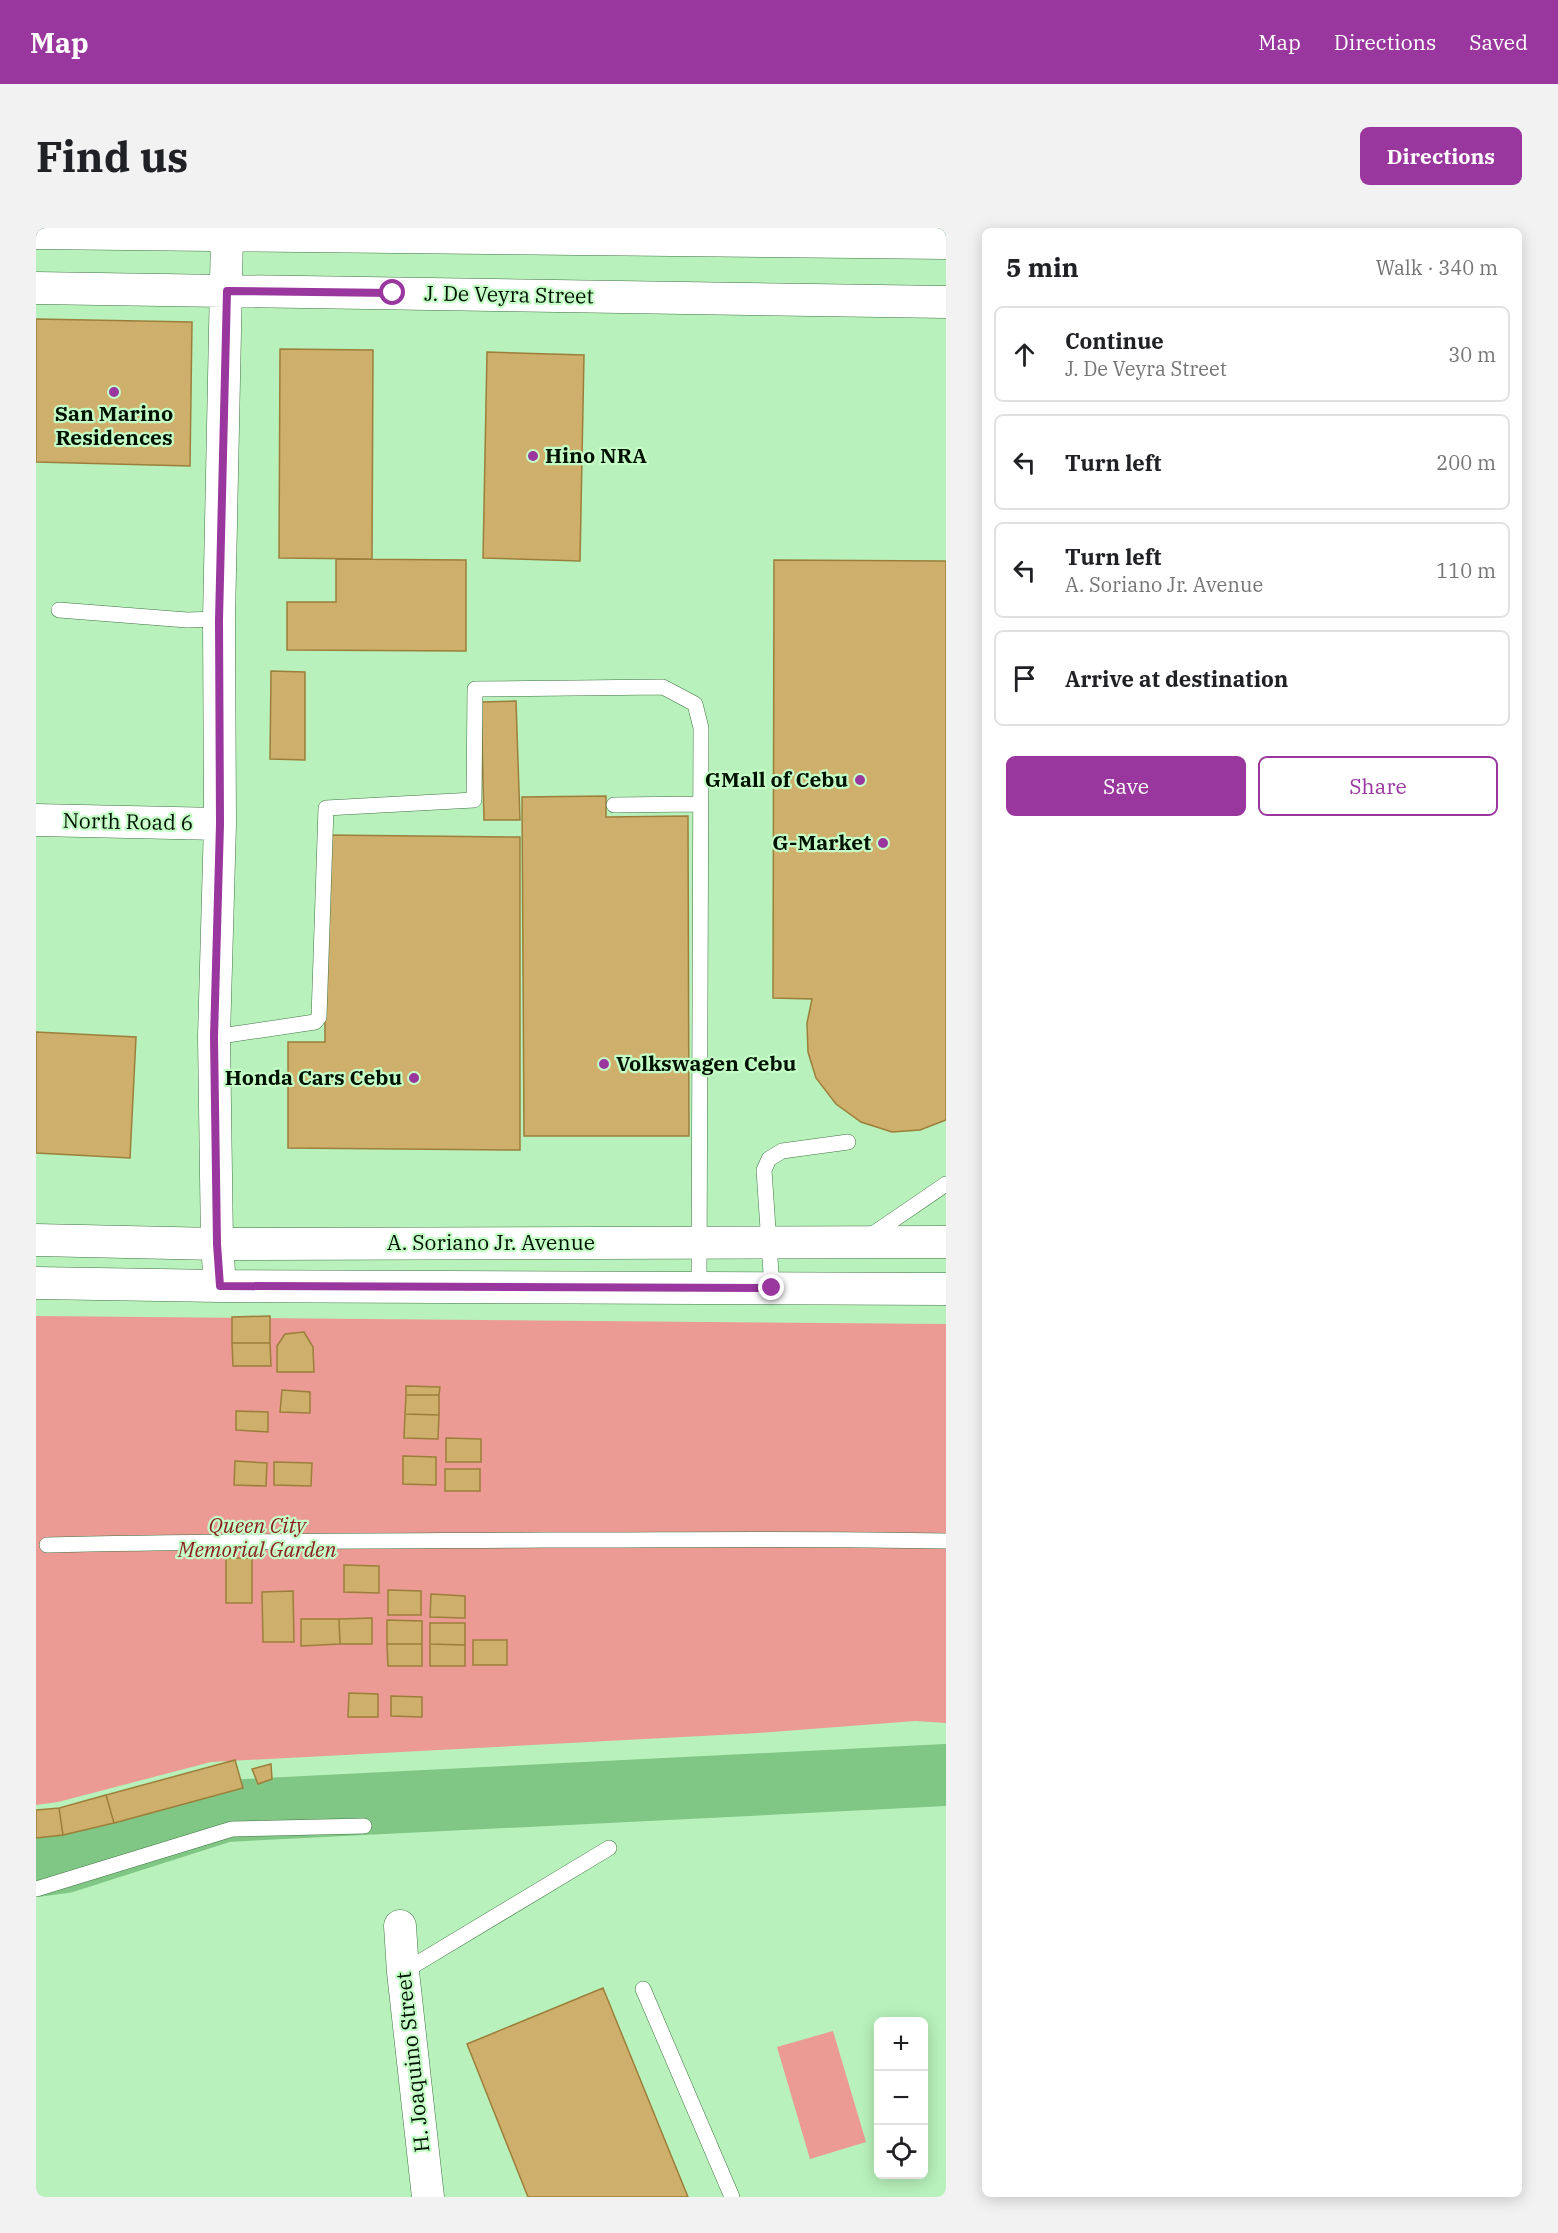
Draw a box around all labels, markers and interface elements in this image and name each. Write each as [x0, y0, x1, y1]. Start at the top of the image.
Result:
text: Map [30, 24, 89, 61]
text: Map [1258, 28, 1301, 56]
text: Directions [1334, 28, 1436, 56]
text: Saved [1469, 28, 1528, 56]
button: Directions [1360, 127, 1522, 185]
text: Find us [36, 129, 188, 184]
text: 5 min [1006, 250, 1079, 284]
text: Walk · 340 m [1376, 254, 1498, 281]
route start [379, 279, 405, 305]
street label: J. De Veyra Street [424, 279, 594, 309]
text: Continue [1065, 326, 1164, 355]
icon: ahead [1008, 338, 1041, 371]
text: 30 m [1448, 341, 1496, 368]
text: J. De Veyra Street [1065, 355, 1227, 382]
marker: San Marino Residences [107, 385, 121, 399]
place label: San Marino Residences [55, 399, 173, 451]
place label: Hino NRA [545, 441, 647, 469]
icon: left [1008, 446, 1041, 479]
text: Turn left [1065, 448, 1161, 477]
marker: Hino NRA [526, 449, 540, 463]
text: 200 m [1436, 449, 1496, 476]
text: Turn left [1065, 542, 1161, 571]
icon: left [1008, 554, 1041, 587]
text: 110 m [1436, 557, 1496, 584]
text: A. Soriano Jr. Avenue [1065, 571, 1263, 598]
icon: arrive [1008, 662, 1041, 695]
text: Arrive at destination [1065, 664, 1288, 693]
button: Save [1006, 756, 1246, 816]
button: Share [1258, 756, 1498, 816]
place label: GMall of Cebu [705, 765, 848, 793]
marker: GMall of Cebu [853, 773, 867, 787]
street label: North Road 6 [63, 806, 194, 836]
place label: G-Market [772, 828, 871, 856]
marker: G-Market [876, 836, 890, 850]
place label: Volkswagen Cebu [616, 1049, 797, 1077]
marker: Volkswagen Cebu [597, 1057, 611, 1071]
place label: Honda Cars Cebu [225, 1063, 402, 1091]
marker: Honda Cars Cebu [407, 1071, 421, 1085]
street label: A. Soriano Jr. Avenue [387, 1228, 595, 1256]
route end [758, 1274, 784, 1300]
park label: Queen City Memorial Garden [177, 1511, 336, 1563]
street label: H. Joaquino Street [389, 1971, 435, 2154]
map controls [874, 2017, 928, 2179]
button: + [874, 2017, 928, 2071]
button: − [874, 2071, 928, 2125]
button: locate [874, 2125, 928, 2179]

